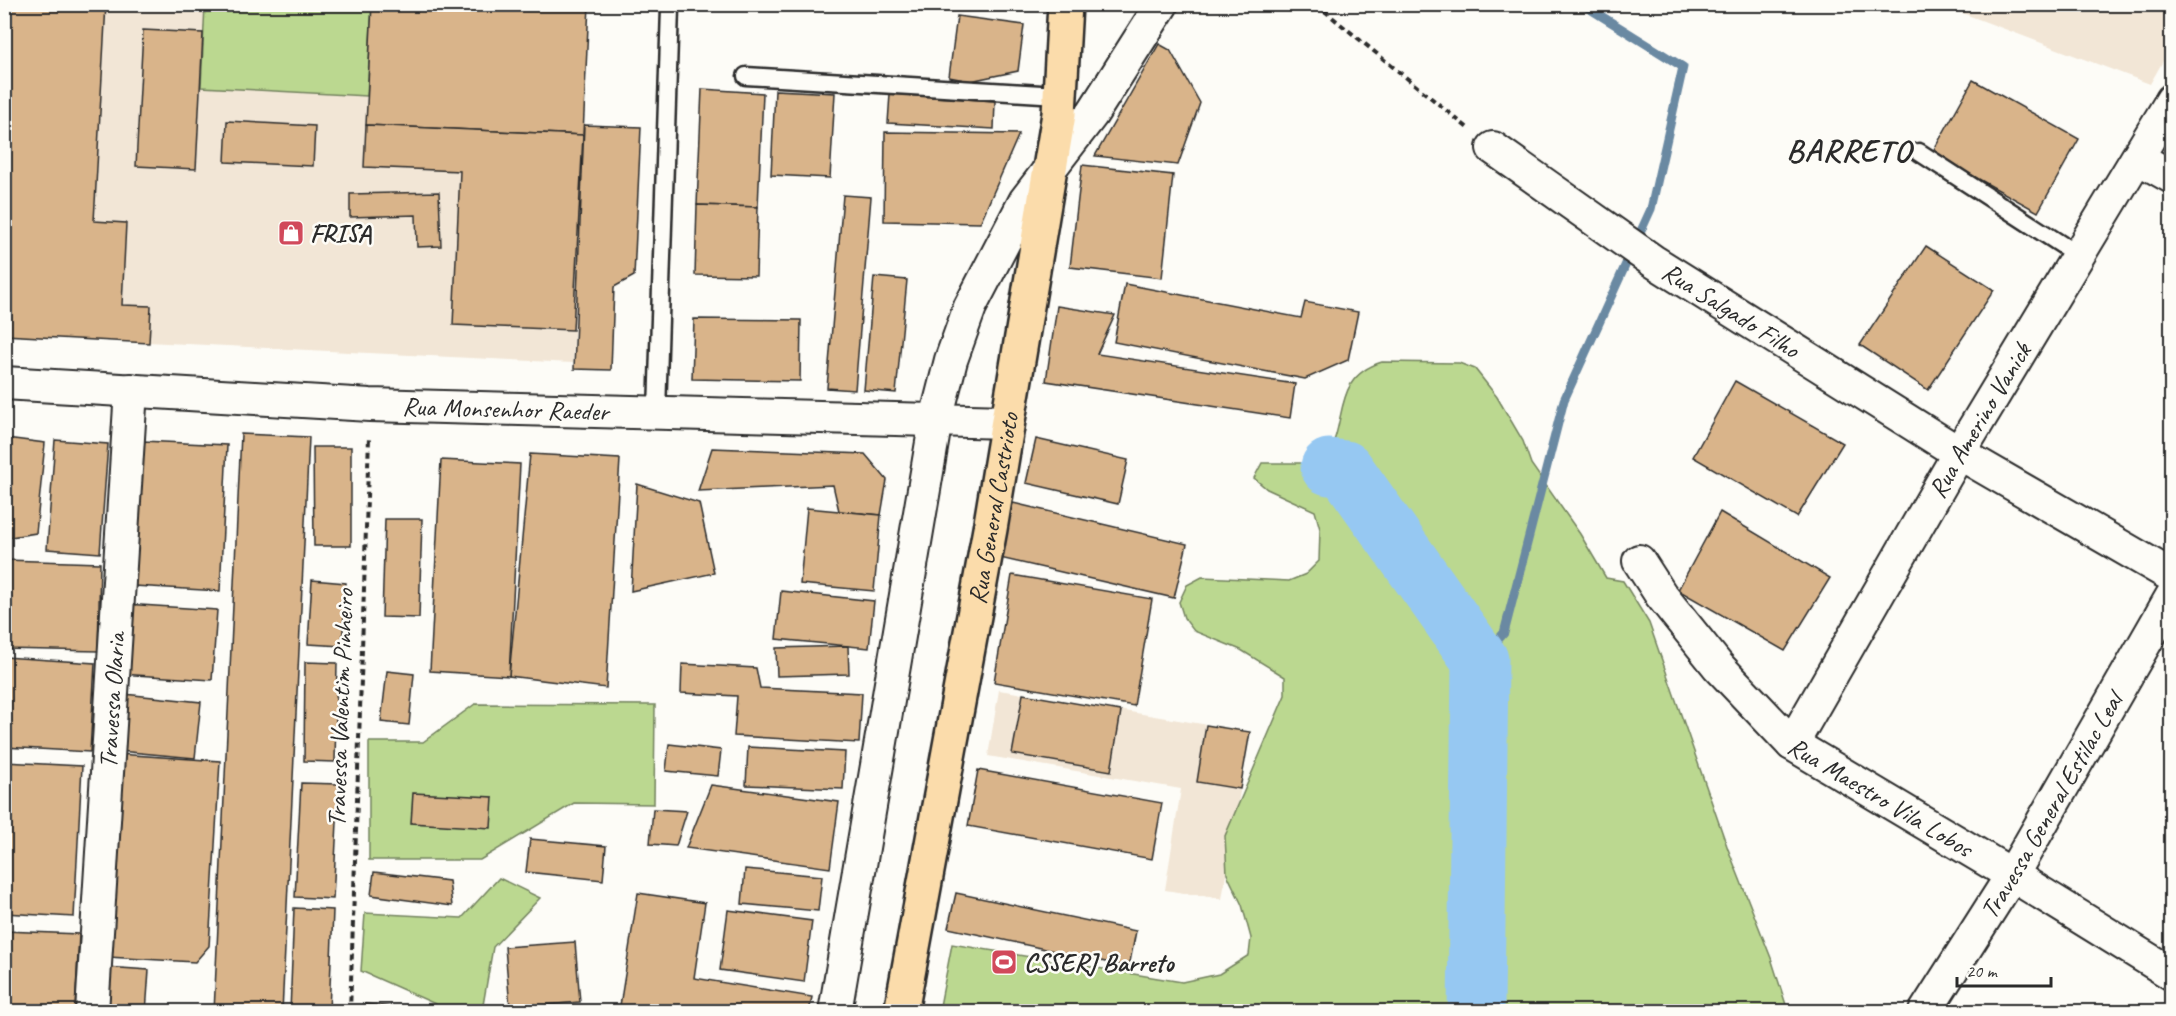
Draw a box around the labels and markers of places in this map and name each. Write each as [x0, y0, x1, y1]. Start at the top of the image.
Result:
place label: FRISA [310, 217, 373, 250]
shop icon: FRISA [276, 218, 306, 248]
place label: CSSERJ Barreto [1024, 946, 1175, 979]
sports icon: CSSERJ Barreto [989, 947, 1019, 977]

